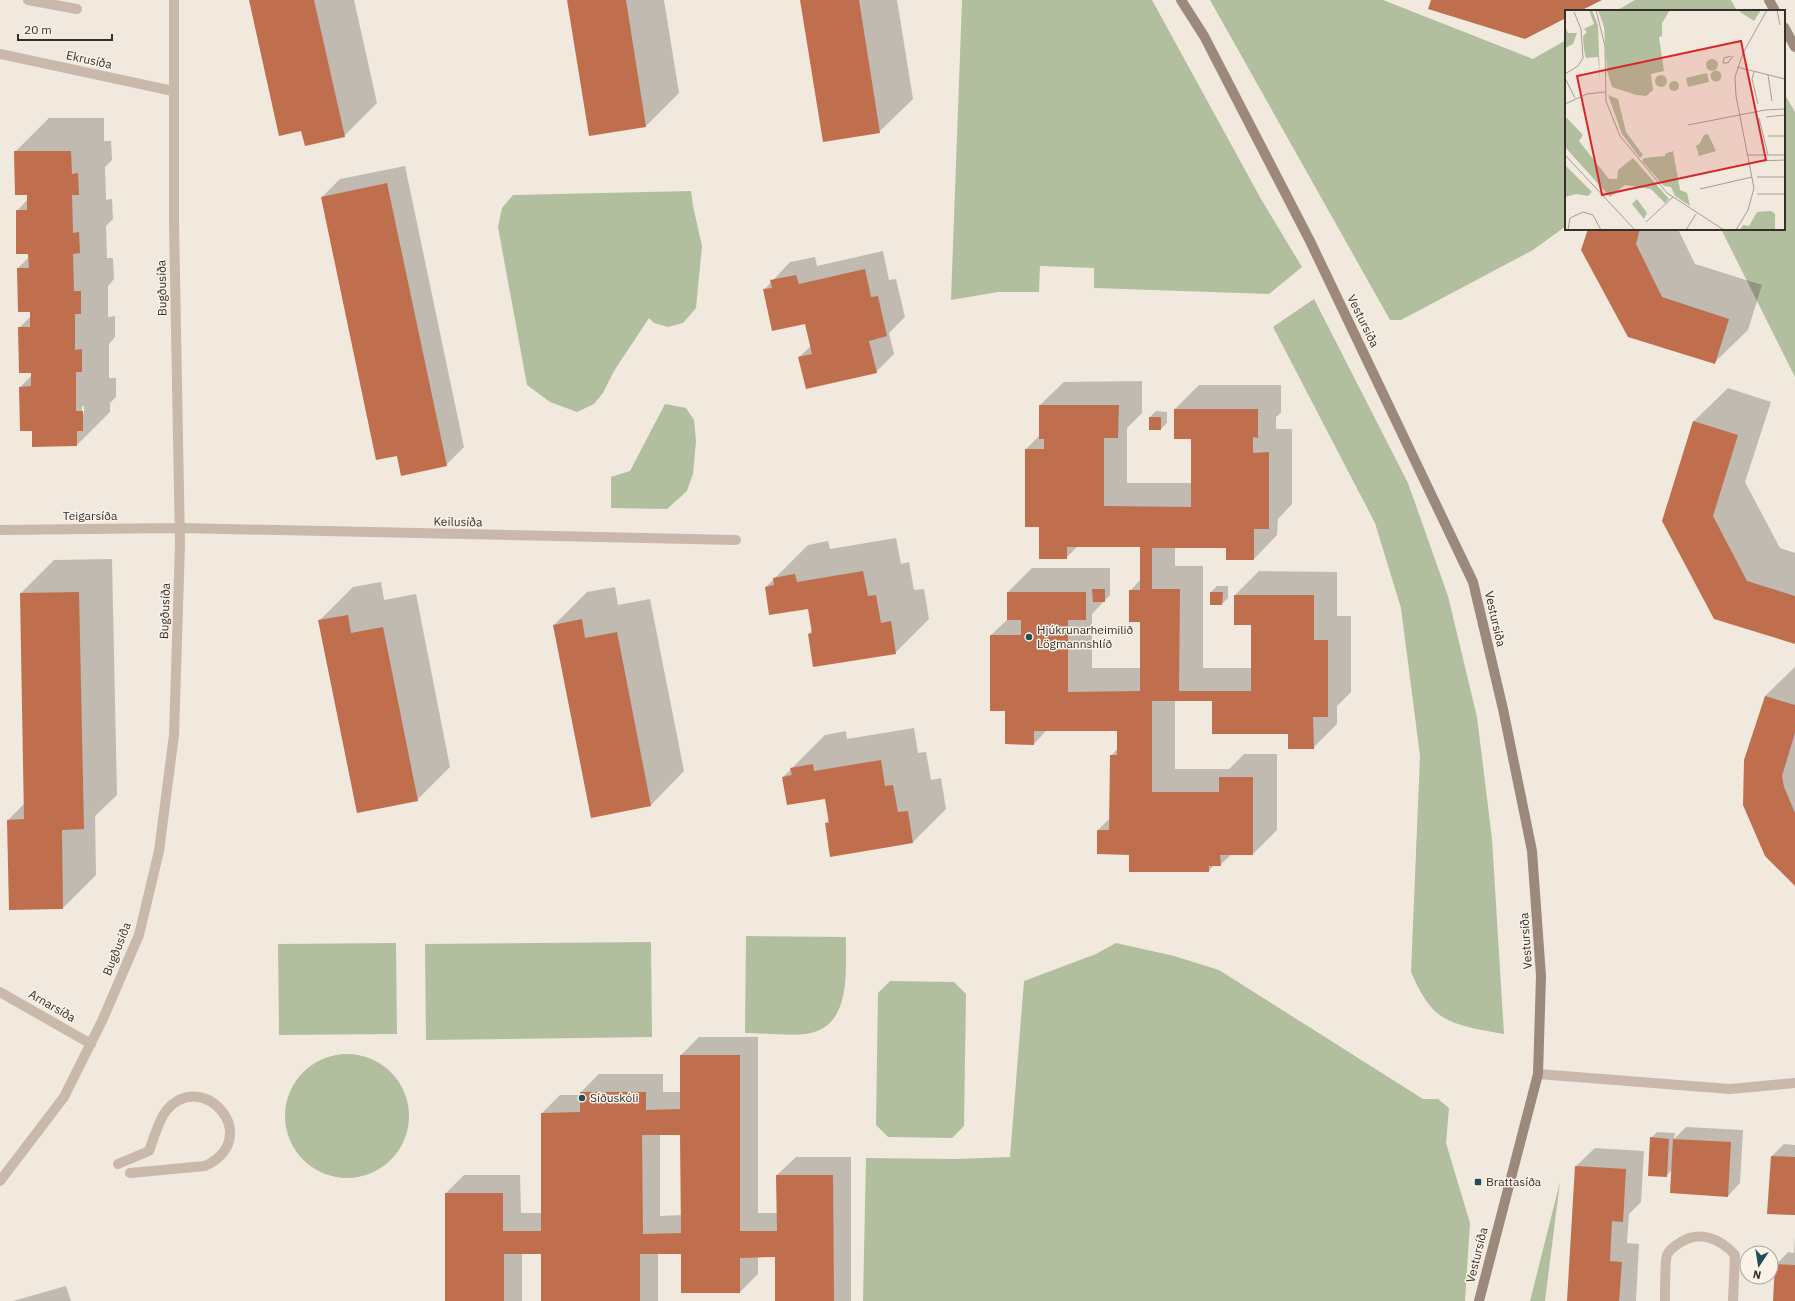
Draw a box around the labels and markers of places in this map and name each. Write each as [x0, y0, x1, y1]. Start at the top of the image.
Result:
place label: Hjúkrunarheimilið Lögmannshlíð [1037, 622, 1134, 651]
marker: Hjúkrunarheimilið Lögmannshlíð [1024, 632, 1034, 642]
place label: Síðuskóli [590, 1090, 638, 1105]
marker: Síðuskóli [577, 1093, 587, 1103]
place label: Brattasíða [1486, 1174, 1542, 1189]
marker: Brattasíða [1473, 1177, 1483, 1187]

